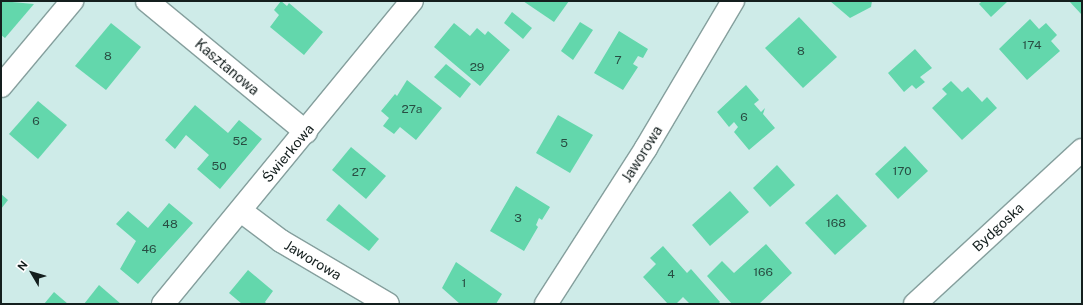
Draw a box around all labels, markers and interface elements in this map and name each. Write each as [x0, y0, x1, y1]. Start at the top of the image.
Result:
street label: Kasztanowa [192, 35, 262, 99]
house number: 174 [1022, 39, 1042, 53]
house number: 8 [797, 45, 805, 59]
house number: 8 [104, 50, 112, 64]
house number: 7 [614, 54, 622, 68]
house number: 29 [470, 61, 484, 75]
house number: 27a [402, 103, 422, 117]
house number: 6 [740, 111, 748, 125]
house number: 6 [32, 115, 40, 129]
street label: Świerkowa [259, 120, 317, 186]
street label: Jaworowa [618, 123, 666, 185]
house number: 52 [233, 135, 247, 149]
house number: 5 [560, 137, 568, 151]
house number: 50 [211, 160, 227, 174]
house number: 170 [892, 165, 912, 179]
house number: 27 [352, 166, 366, 180]
street label: Bydgoska [969, 199, 1027, 255]
house number: 3 [514, 212, 522, 226]
house number: 168 [826, 217, 846, 231]
house number: 48 [162, 218, 178, 232]
street label: Jaworowa [282, 236, 344, 284]
house number: 46 [141, 243, 157, 257]
north arrow [12, 253, 52, 293]
text: N [15, 259, 30, 273]
house number: 166 [753, 266, 773, 280]
house number: 4 [667, 268, 675, 282]
house number: 1 [462, 277, 466, 291]

